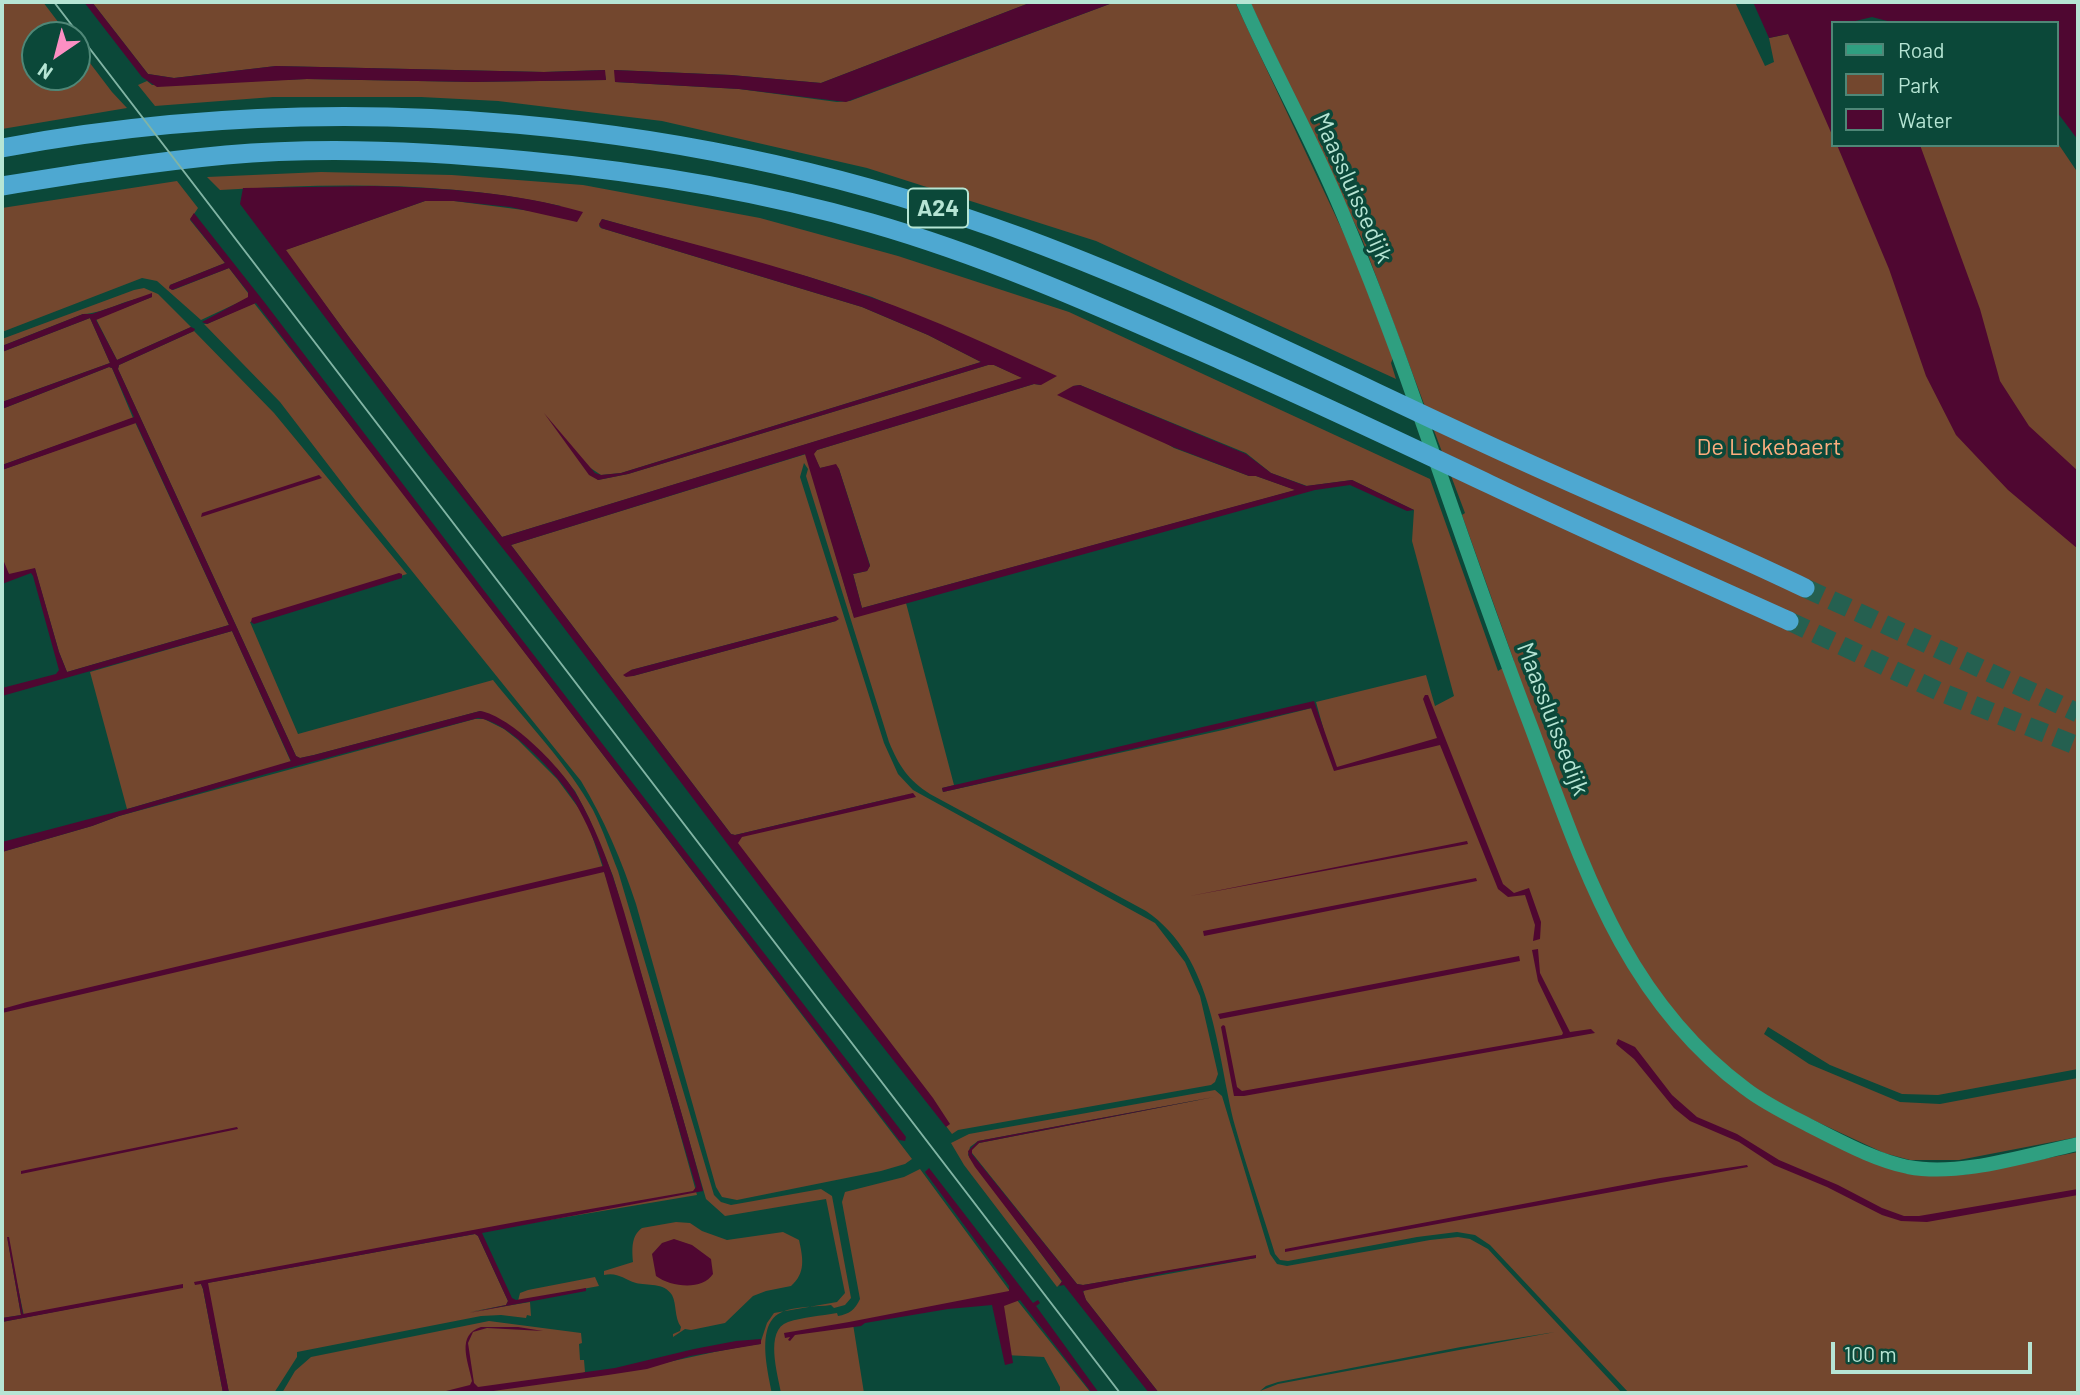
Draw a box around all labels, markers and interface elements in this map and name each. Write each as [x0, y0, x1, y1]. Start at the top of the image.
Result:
north arrow [21, 21, 91, 91]
legend [1832, 21, 2059, 147]
text: Road [1898, 37, 1944, 62]
text: N [33, 59, 57, 85]
text: Park [1898, 72, 1939, 97]
text: Water [1898, 107, 1952, 132]
street label: Maassluissedijk [1307, 108, 1399, 268]
road number: A24 [908, 188, 968, 228]
park label: De Lickebaert [1697, 433, 1841, 461]
street label: Maassluissedijk [1511, 638, 1595, 800]
scale bar [1835, 1328, 2036, 1372]
text: 100 m [1844, 1341, 1897, 1366]

